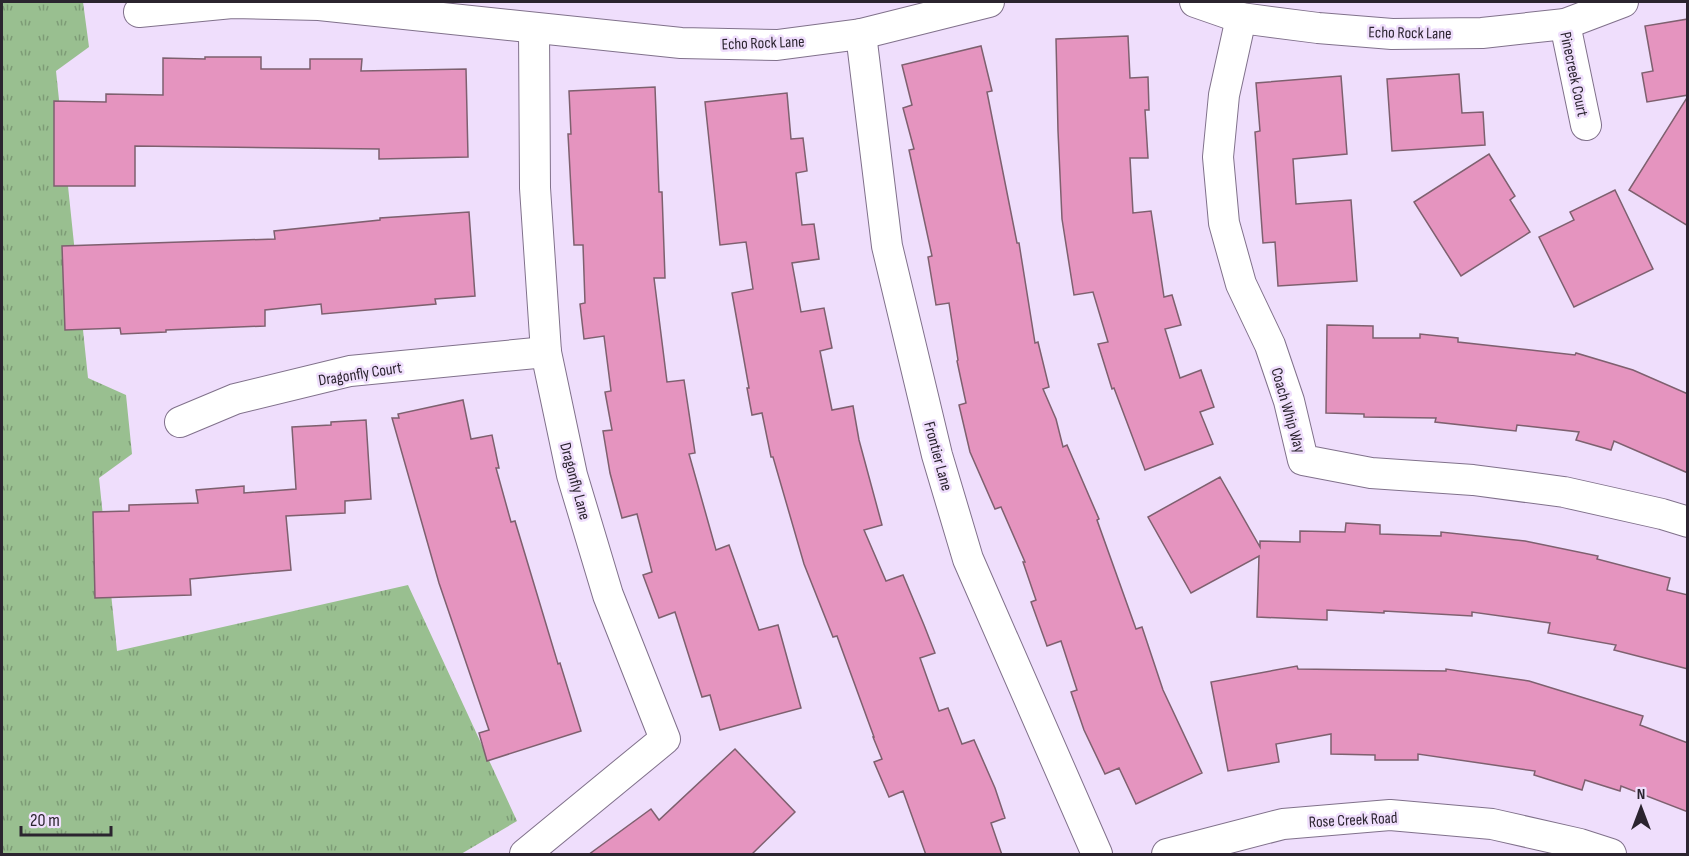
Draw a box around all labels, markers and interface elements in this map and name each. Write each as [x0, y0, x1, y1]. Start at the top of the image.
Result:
street label: Echo Rock Lane [1368, 23, 1452, 44]
street label: Pinecreek Court [1555, 30, 1592, 118]
street label: Echo Rock Lane [721, 33, 805, 54]
street label: Dragonfly Court [317, 358, 404, 390]
street label: Coach Whip Way [1266, 366, 1309, 455]
street label: Frontier Lane [919, 420, 956, 493]
street label: Dragonfly Lane [555, 441, 594, 522]
north arrow [1611, 778, 1671, 838]
text: N [1637, 785, 1645, 804]
scale bar [21, 799, 111, 837]
street label: Rose Creek Road [1308, 809, 1398, 832]
text: 20 m [30, 810, 60, 831]

